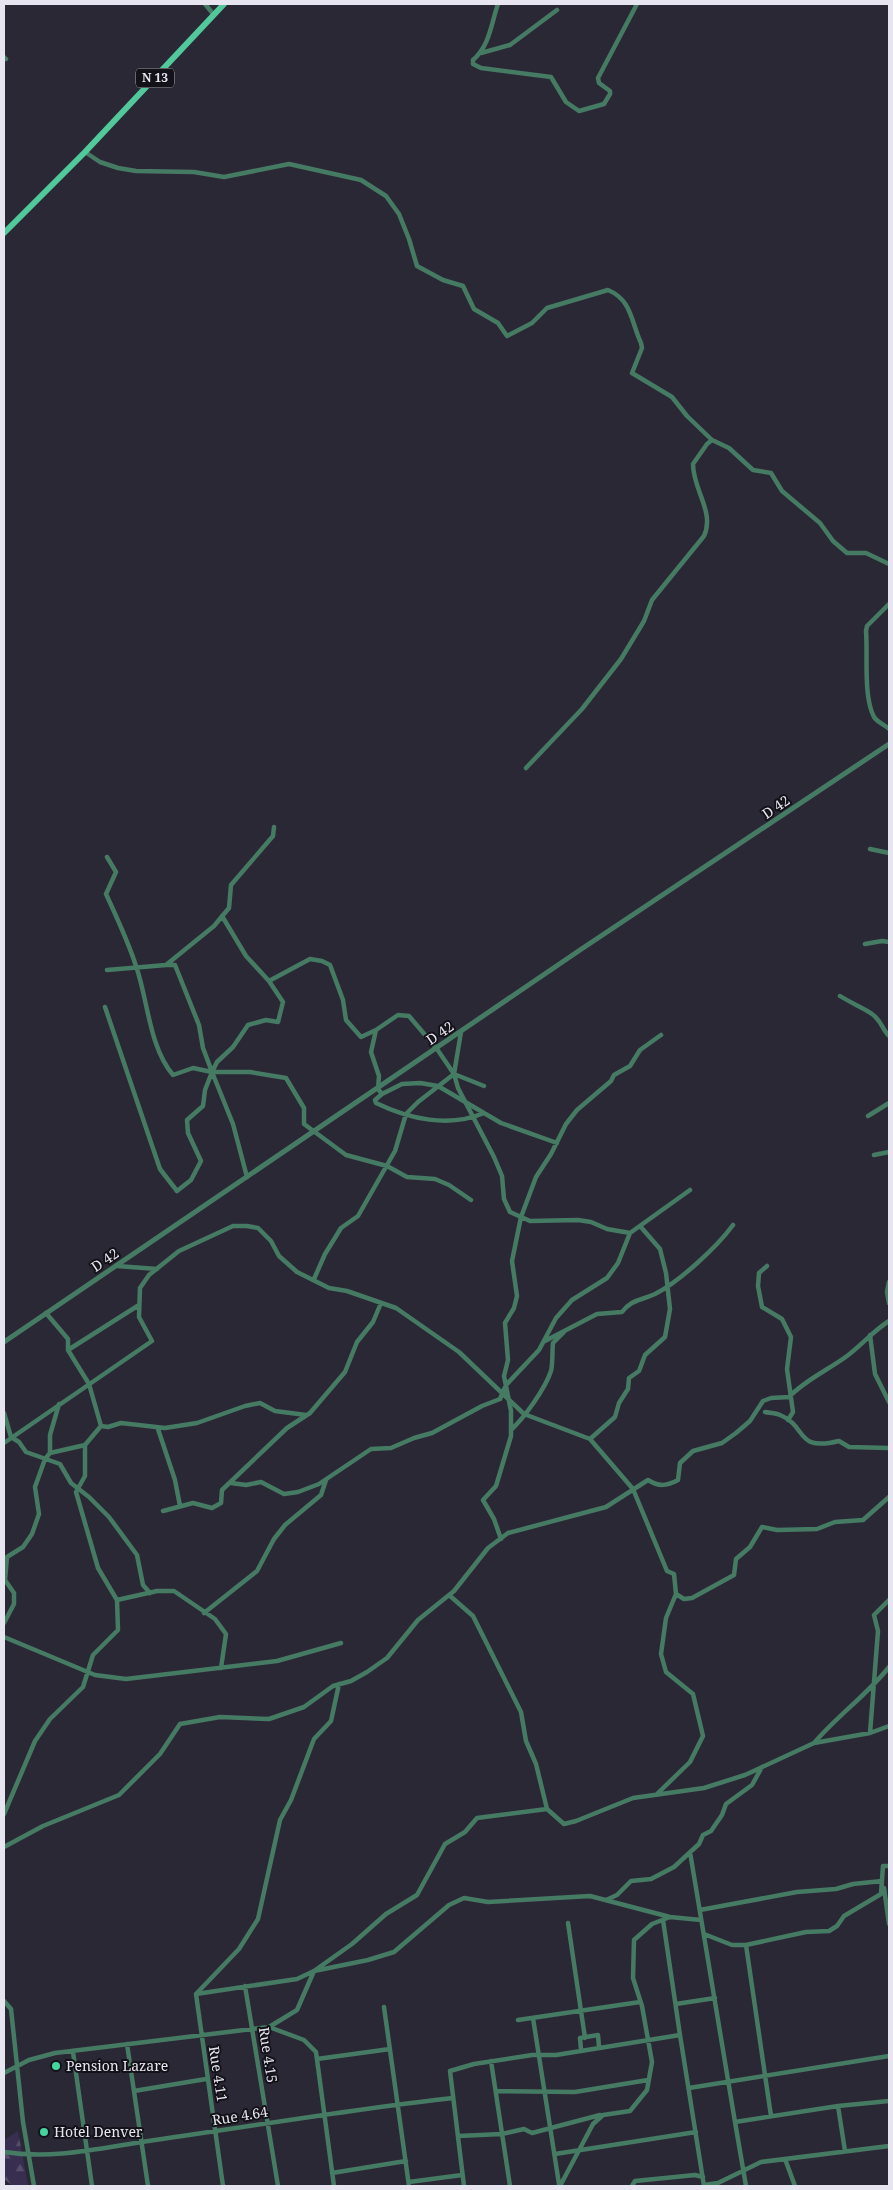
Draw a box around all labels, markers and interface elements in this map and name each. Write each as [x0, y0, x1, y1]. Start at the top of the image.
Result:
road number: N 13 [136, 68, 174, 88]
street label: D 42 [758, 790, 793, 823]
street label: D 42 [422, 1016, 457, 1049]
street label: D 42 [87, 1243, 122, 1276]
street label: Rue 4.15 [255, 2026, 282, 2084]
street label: Rue 4.11 [205, 2045, 232, 2103]
place label: Pension Lazare [66, 2056, 168, 2075]
marker: Pension Lazare [50, 2060, 62, 2072]
street label: Rue 4.64 [211, 2102, 269, 2129]
place label: Hotel Denver [54, 2122, 143, 2141]
marker: Hotel Denver [38, 2126, 50, 2138]

